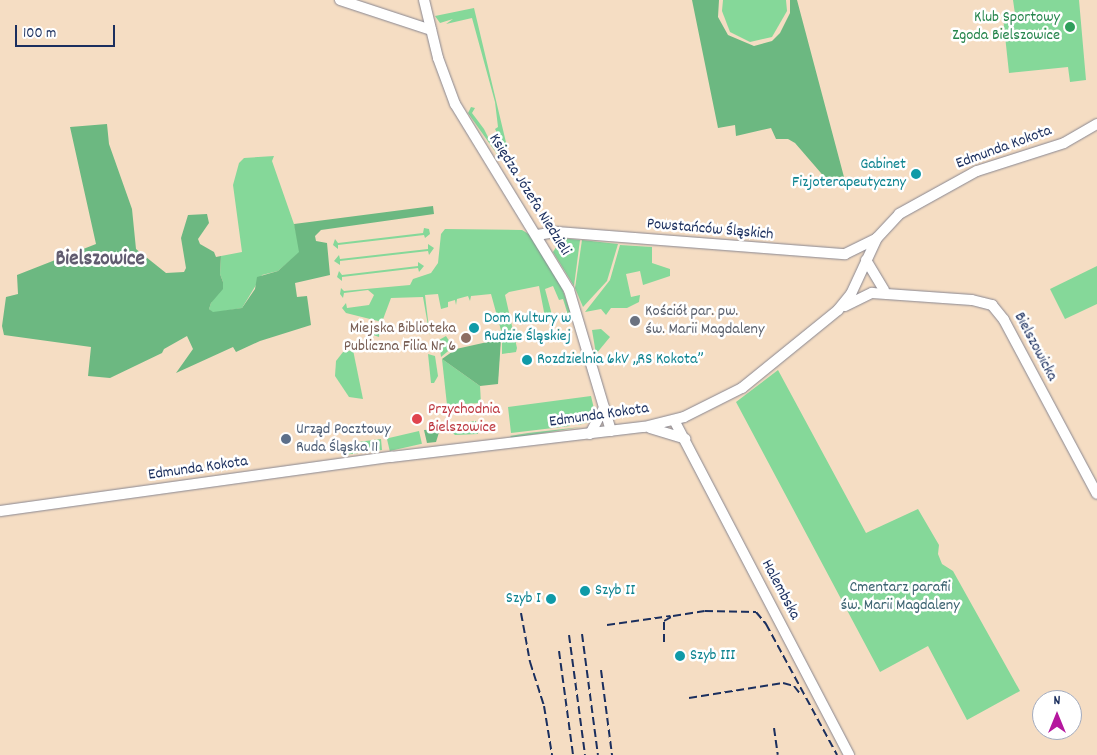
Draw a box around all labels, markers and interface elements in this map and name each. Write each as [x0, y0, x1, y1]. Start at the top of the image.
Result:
place label: Klub Sportowy Zgoda Bielszowice [952, 8, 1060, 46]
scale bar [18, 15, 118, 47]
marker: Klub Sportowy Zgoda Bielszowice [1064, 21, 1076, 33]
text: 100 m [23, 23, 56, 45]
street label: Edmunda Kokota [954, 122, 1054, 174]
street label: Księdza Józefa Niedzieli [484, 131, 574, 259]
place label: Gabinet Fizjoterapeutyczny [792, 155, 906, 193]
marker: Gabinet Fizjoterapeutyczny [910, 168, 922, 180]
street label: Powstańców Śląskich [646, 215, 774, 245]
district label: Bielszowice [55, 247, 145, 273]
place label: Kościół par. pw. św. Marii Magdaleny [645, 302, 764, 340]
place label: Dom Kultury w Rudzie Śląskiej [484, 309, 571, 347]
street label: Bielszowicka [1009, 309, 1061, 385]
marker: Kościół par. pw. św. Marii Magdaleny [629, 315, 641, 327]
place label: Miejska Biblioteka Publiczna Filia Nr 6 [344, 319, 456, 357]
marker: Dom Kultury w Rudzie Śląskiej [468, 322, 480, 334]
marker: Miejska Biblioteka Publiczna Filia Nr 6 [460, 332, 472, 344]
place label: Rozdzielnia 6kV „RS Kokota” [537, 350, 704, 370]
marker: Rozdzielnia 6kV „RS Kokota” [521, 354, 533, 366]
place label: Przychodnia Bielszowice [428, 400, 500, 438]
street label: Edmunda Kokota [548, 400, 650, 432]
marker: Przychodnia Bielszowice [410, 412, 424, 426]
place label: Urząd Pocztowy Ruda Śląska 11 [296, 420, 391, 458]
marker: Urząd Pocztowy Ruda Śląska 11 [280, 433, 292, 445]
street label: Edmunda Kokota [147, 453, 249, 485]
street label: Halembska [756, 557, 804, 623]
park label: Cmentarz parafii św. Marii Magdaleny [840, 578, 960, 616]
place label: Szyb II [595, 581, 635, 601]
marker: Szyb II [579, 585, 591, 597]
place label: Szyb I [506, 589, 541, 609]
marker: Szyb I [545, 593, 557, 605]
place label: Szyb III [690, 646, 735, 666]
marker: Szyb III [674, 650, 686, 662]
north arrow [1032, 690, 1082, 740]
text: N [1054, 691, 1060, 711]

